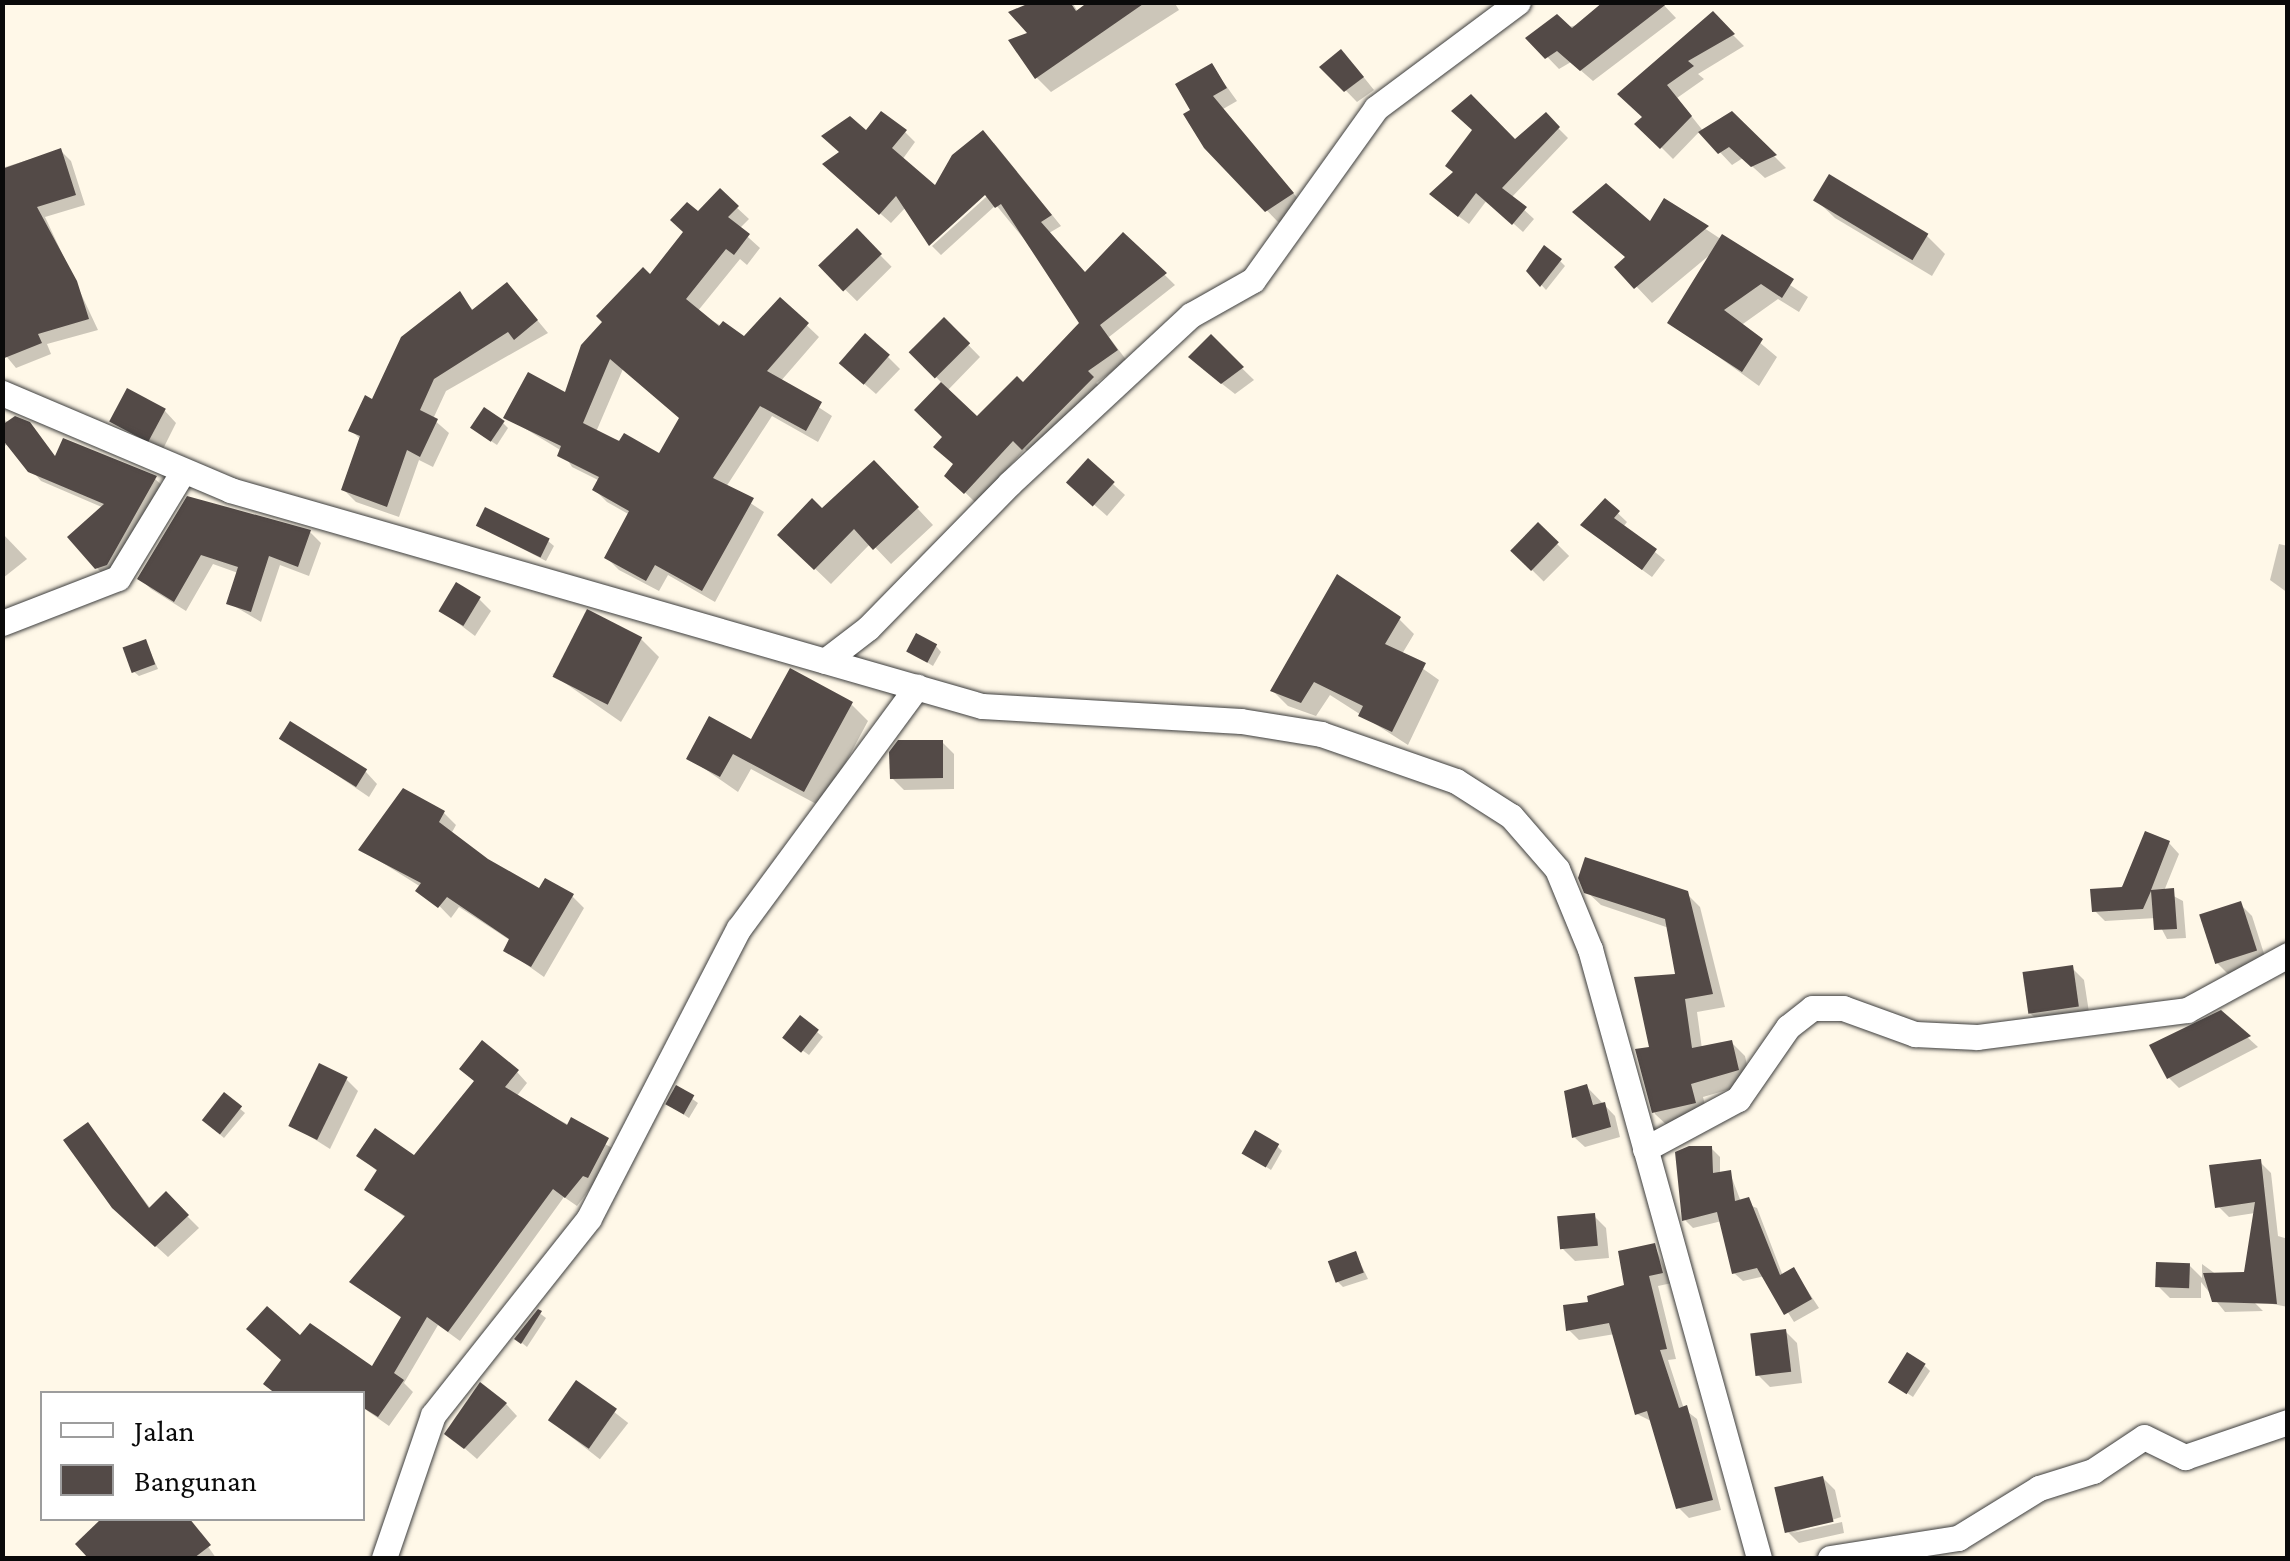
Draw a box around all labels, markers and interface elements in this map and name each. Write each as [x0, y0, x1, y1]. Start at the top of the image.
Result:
legend [40, 1391, 365, 1521]
text: Jalan [134, 1414, 195, 1447]
text: Bangunan [134, 1464, 257, 1497]

